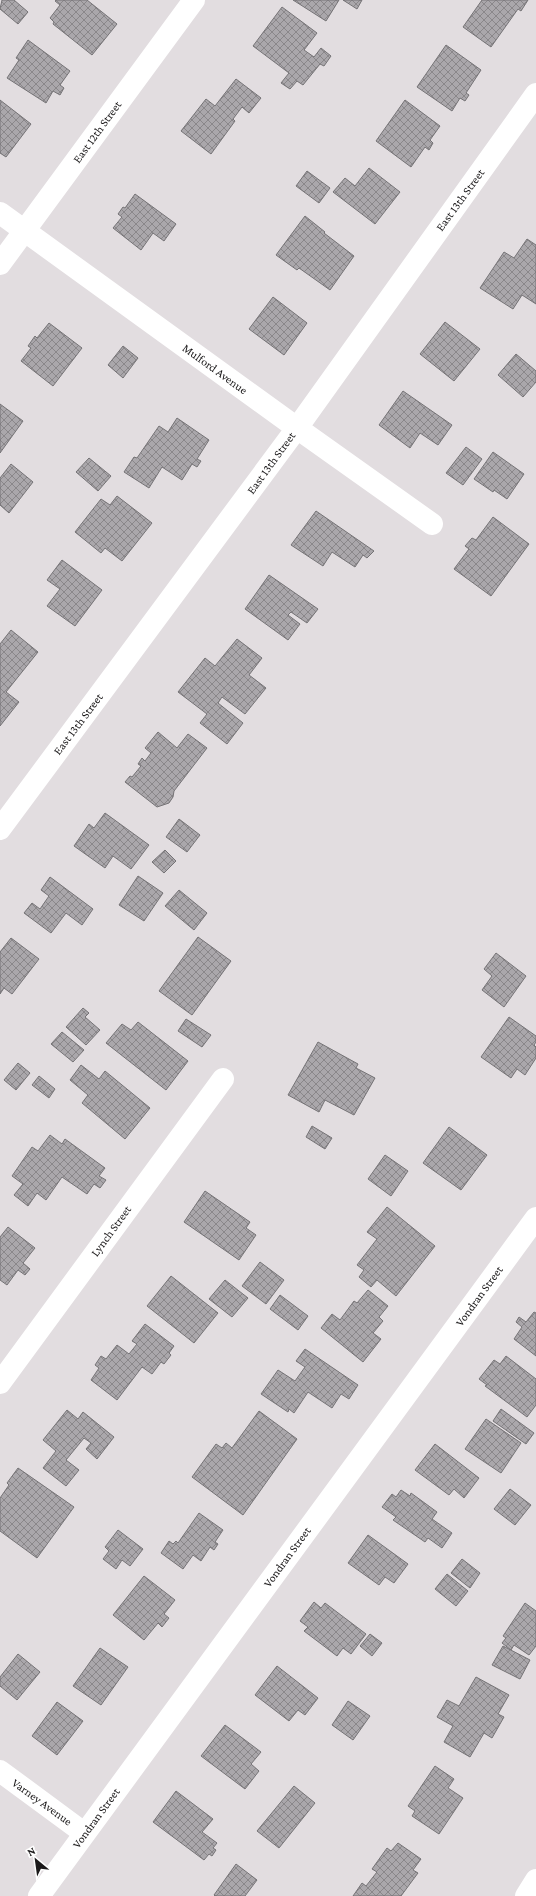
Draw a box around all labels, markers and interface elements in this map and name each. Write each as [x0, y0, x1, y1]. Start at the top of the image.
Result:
street label: East 12th Street [70, 97, 125, 166]
street label: East 13th Street [433, 165, 488, 234]
street label: Mulford Avenue [180, 341, 250, 397]
street label: East 13th Street [244, 428, 299, 497]
street label: East 13th Street [50, 690, 106, 758]
street label: Lynch Street [88, 1202, 135, 1259]
street label: Vondran Street [452, 1262, 506, 1329]
street label: Vondran Street [260, 1523, 314, 1590]
street label: Varney Avenue [9, 1775, 75, 1829]
street label: Vondran Street [69, 1784, 123, 1851]
north arrow [16, 1840, 56, 1880]
text: N [25, 1844, 38, 1858]

